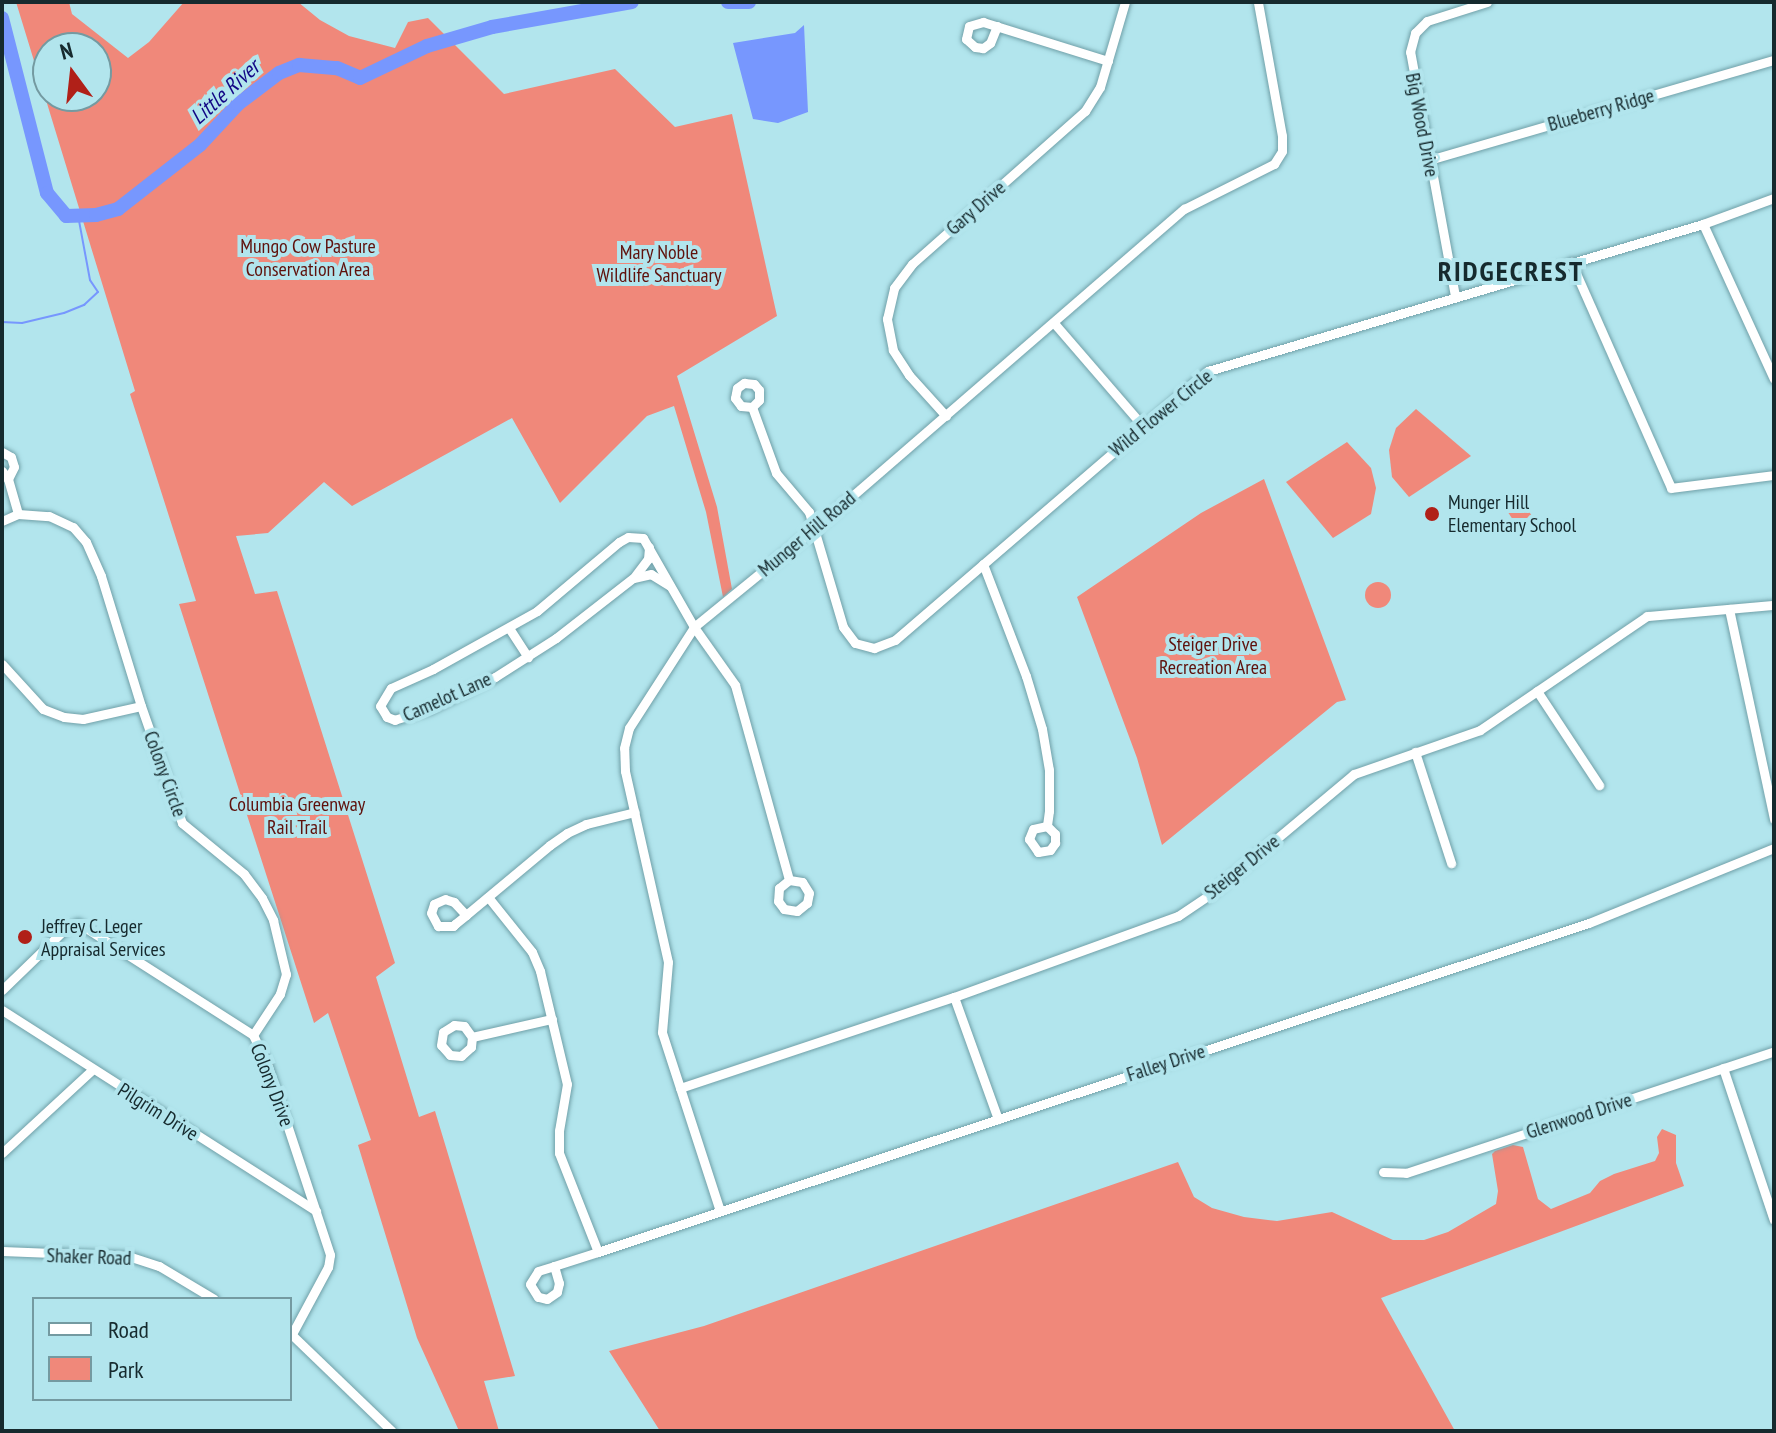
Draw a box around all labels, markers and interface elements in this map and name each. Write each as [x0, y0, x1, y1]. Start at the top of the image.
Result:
north arrow [32, 32, 112, 112]
text: N [57, 36, 76, 66]
water label: Little River [185, 54, 265, 130]
street label: Big Wood Drive [1400, 71, 1444, 179]
street label: Blueberry Ridge [1545, 83, 1657, 137]
street label: Gary Drive [941, 176, 1011, 240]
park label: Mungo Cow Pasture Conservation Area [240, 235, 376, 282]
park label: Mary Noble Wildlife Sanctuary [596, 240, 722, 287]
district label: RIDGECREST [1438, 254, 1584, 288]
street label: Wild Flower Circle [1105, 364, 1217, 462]
street label: Munger Hill Road [753, 486, 861, 582]
place label: Munger Hill Elementary School [1448, 490, 1577, 537]
marker: Munger Hill Elementary School [1423, 505, 1441, 523]
park label: Steiger Drive Recreation Area [1159, 632, 1267, 679]
street label: Camelot Lane [399, 667, 495, 727]
street label: Colony Circle [138, 728, 192, 820]
park label: Columbia Greenway Rail Trail [229, 792, 365, 839]
street label: Steiger Drive [1200, 830, 1284, 904]
place label: Jeffrey C. Leger Appraisal Services [41, 914, 166, 961]
marker: Jeffrey C. Leger Appraisal Services [16, 928, 34, 946]
street label: Falley Drive [1123, 1039, 1209, 1087]
street label: Colony Drive [245, 1040, 299, 1130]
street label: Pilgrim Drive [113, 1078, 203, 1146]
street label: Glenwood Drive [1523, 1088, 1635, 1144]
street label: Shaker Road [46, 1244, 132, 1270]
legend [32, 1297, 292, 1401]
text: Road [108, 1314, 149, 1345]
text: Park [108, 1354, 144, 1385]

